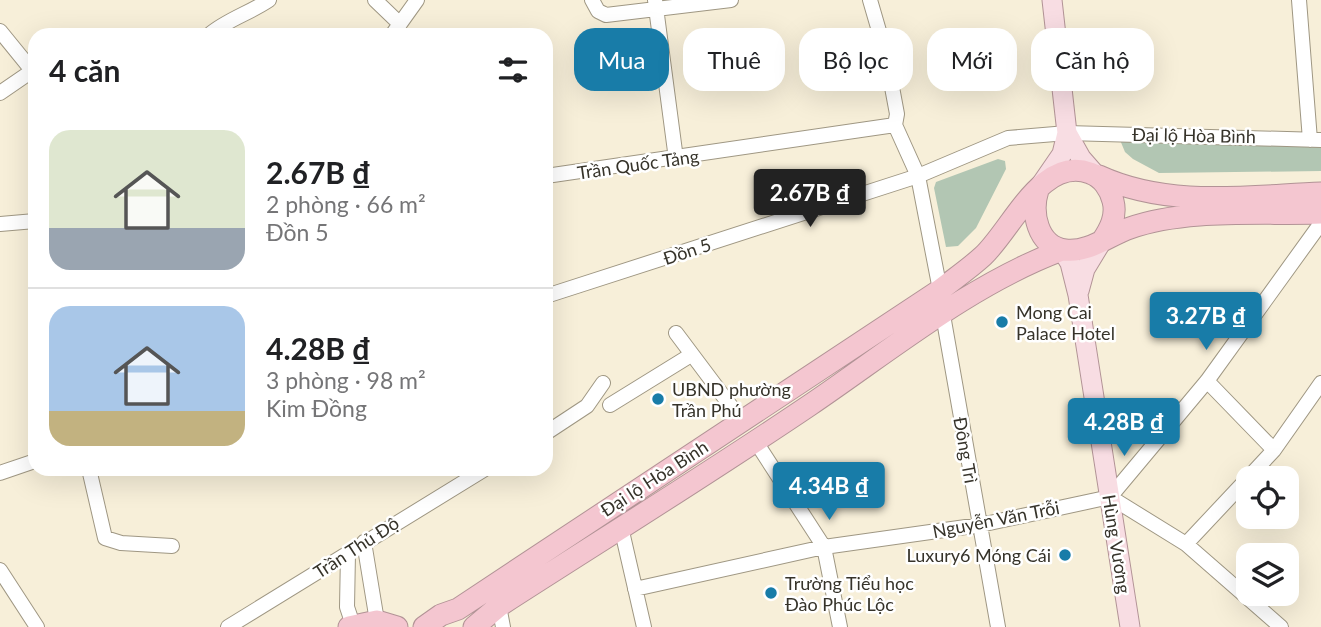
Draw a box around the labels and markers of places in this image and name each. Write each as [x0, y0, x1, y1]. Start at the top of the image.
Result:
pin: 2.67B ₫ [745, 170, 875, 229]
pin: 3.27B ₫ [1141, 292, 1271, 352]
place label: Mong Cai Palace Hotel [1016, 301, 1115, 344]
marker: Mong Cai Palace Hotel [994, 314, 1010, 330]
place label: UBND phường Trần Phú [672, 378, 791, 421]
marker: UBND phường Trần Phú [650, 391, 666, 407]
pin: 4.28B ₫ [1059, 398, 1189, 458]
pin: 4.34B ₫ [764, 462, 894, 522]
place label: Luxury6 Móng Cái [906, 544, 1051, 566]
marker: Luxury6 Móng Cái [1057, 547, 1073, 563]
place label: Trường Tiểu học Đào Phúc Lộc [785, 572, 914, 615]
marker: Trường Tiểu học Đào Phúc Lộc [763, 585, 779, 601]

